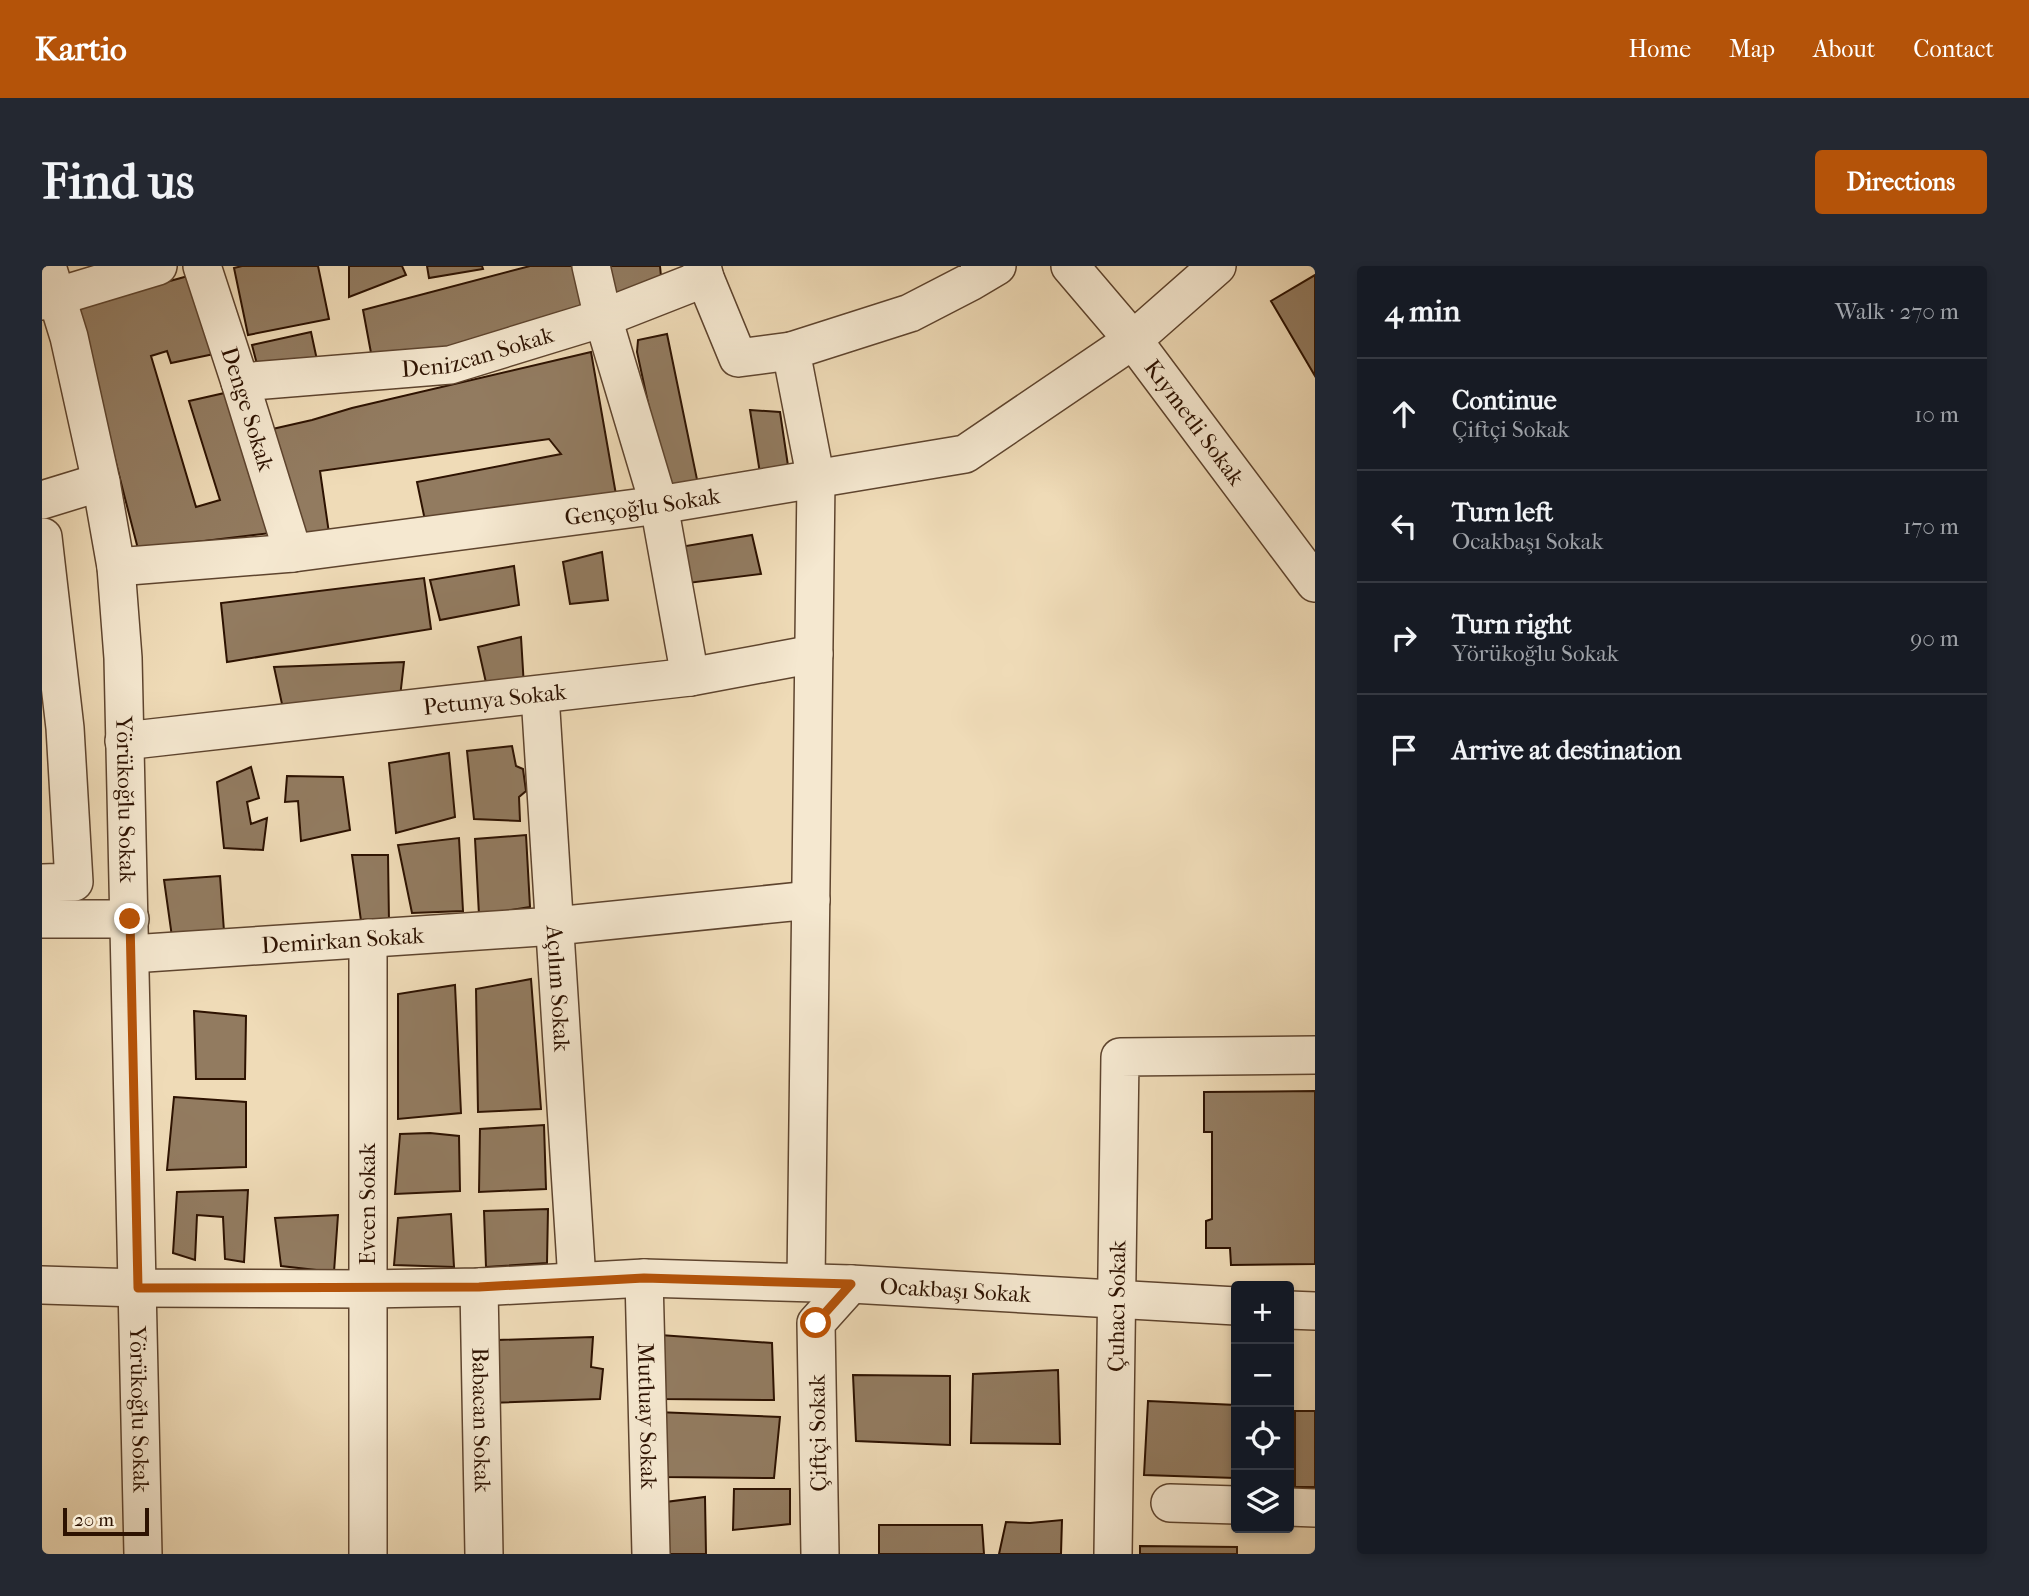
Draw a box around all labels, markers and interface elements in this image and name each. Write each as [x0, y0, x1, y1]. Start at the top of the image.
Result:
text: Kartio [35, 30, 127, 69]
text: Home [1629, 35, 1691, 63]
text: Map [1729, 35, 1775, 63]
text: About [1813, 35, 1875, 63]
text: Contact [1913, 35, 1994, 63]
button: Directions [1815, 150, 1987, 214]
text: Find us [42, 153, 194, 211]
text: 4 min [1385, 294, 1460, 329]
text: Walk · 270 m [1835, 298, 1959, 325]
street label: Denizcan Sokak [400, 320, 558, 382]
street label: Denge Sokak [216, 343, 281, 475]
street label: Kıymetli Sokak [1139, 354, 1251, 491]
text: Continue [1452, 385, 1557, 416]
icon: ahead [1385, 395, 1423, 433]
text: 10 m [1914, 401, 1959, 428]
text: Çiftçi Sokak [1452, 416, 1569, 443]
street label: Gençoğlu Sokak [563, 481, 723, 531]
text: Turn left [1452, 497, 1553, 528]
icon: left [1385, 507, 1423, 545]
text: 170 m [1903, 513, 1959, 540]
text: Ocakbaşı Sokak [1452, 528, 1603, 555]
text: Turn right [1452, 609, 1572, 640]
icon: right [1385, 619, 1423, 657]
text: 90 m [1910, 625, 1959, 652]
text: Yörükoğlu Sokak [1452, 640, 1619, 667]
street label: Petunya Sokak [422, 677, 569, 721]
street label: Yörükoğlu Sokak [111, 715, 142, 884]
icon: arrive [1385, 731, 1423, 769]
text: Arrive at destination [1452, 735, 1682, 766]
route end [114, 903, 145, 934]
street label: Demirkan Sokak [260, 921, 426, 959]
street label: Açılım Sokak [541, 923, 576, 1054]
street label: Evcen Sokak [354, 1142, 381, 1265]
street label: Çuhacı Sokak [1102, 1239, 1131, 1372]
street label: Ocakbaşı Sokak [879, 1272, 1033, 1308]
map controls [1231, 1281, 1294, 1533]
button: + [1231, 1281, 1294, 1344]
route start [800, 1307, 831, 1338]
street label: Yörükoğlu Sokak [124, 1325, 155, 1494]
street label: Mutluay Sokak [632, 1342, 663, 1491]
button: − [1231, 1344, 1294, 1407]
street label: Babacan Sokak [467, 1347, 496, 1494]
street label: Çiftçi Sokak [803, 1373, 833, 1492]
button: locate [1231, 1407, 1294, 1470]
button: layers [1231, 1470, 1294, 1533]
scale bar [63, 1505, 149, 1537]
text: 20 m [74, 1509, 114, 1531]

